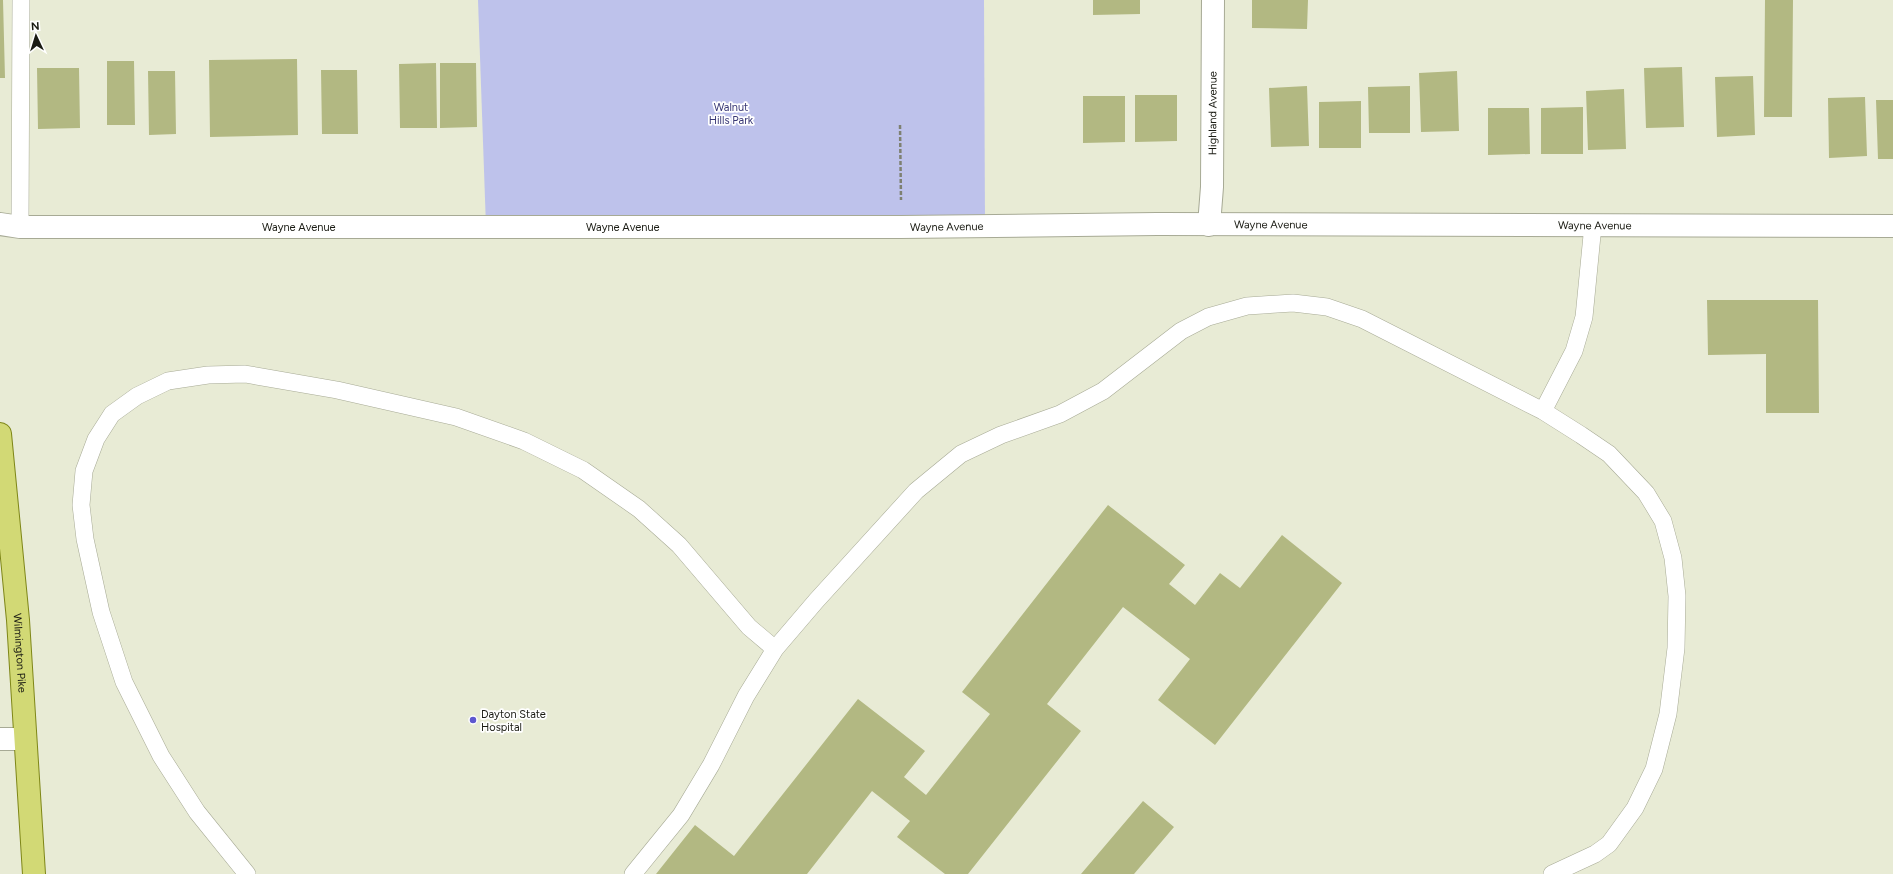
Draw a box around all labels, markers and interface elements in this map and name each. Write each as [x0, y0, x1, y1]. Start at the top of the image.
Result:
north arrow [16, 16, 56, 56]
text: N [31, 20, 40, 33]
street label: Highland Avenue [1206, 71, 1219, 155]
park label: Walnut Hills Park [709, 101, 754, 127]
street label: Wayne Avenue [1234, 218, 1308, 231]
street label: Wayne Avenue [1558, 219, 1632, 232]
street label: Wayne Avenue [910, 220, 984, 233]
street label: Wayne Avenue [262, 221, 336, 234]
street label: Wayne Avenue [586, 221, 660, 234]
street label: Wilmington Pike [11, 613, 29, 693]
place label: Dayton State Hospital [481, 708, 546, 734]
marker: Dayton State Hospital [468, 715, 478, 725]

